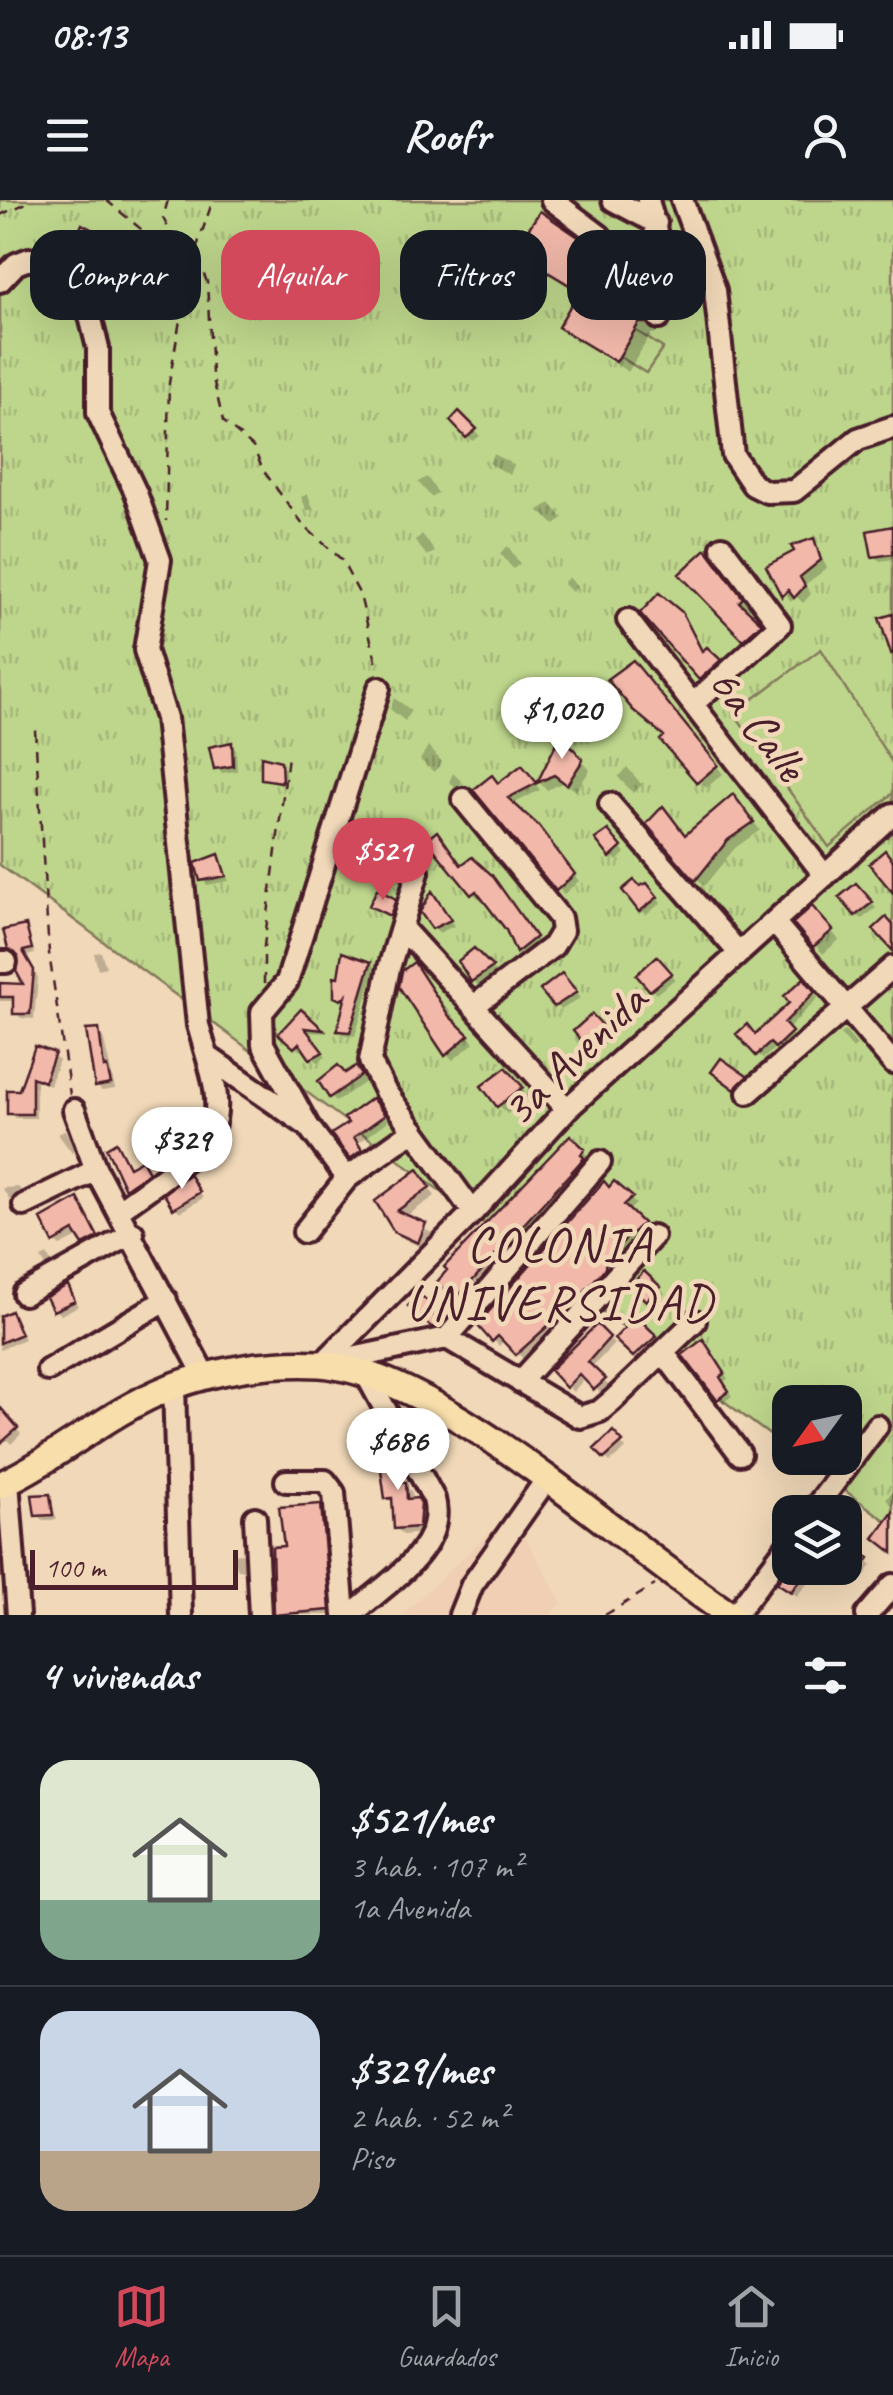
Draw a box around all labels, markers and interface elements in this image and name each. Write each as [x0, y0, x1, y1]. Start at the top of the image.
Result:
text: 08:13 [50, 12, 126, 59]
text: Roofr [403, 107, 490, 164]
icon: menu [40, 108, 95, 163]
icon: person [798, 108, 853, 163]
chip: Comprar [30, 230, 201, 320]
chip: Alquilar [221, 230, 380, 320]
chip: Filtros [400, 230, 547, 320]
chip: Nuevo [567, 230, 706, 320]
street label: 6a Calle [696, 654, 823, 795]
pin: $1,020 [481, 677, 643, 762]
text: $1,020 [523, 689, 601, 730]
pin: $521 [324, 818, 442, 903]
text: $521 [354, 830, 412, 871]
street label: 3a Avenida [488, 969, 661, 1139]
pin: $329 [123, 1107, 241, 1192]
text: $329 [153, 1119, 211, 1160]
district label: COLONIA UNIVERSIDAD [406, 1213, 716, 1334]
north arrow [772, 1385, 862, 1475]
map controls [772, 1385, 862, 1585]
pin: $686 [339, 1408, 457, 1493]
text: $686 [369, 1420, 427, 1461]
button: layers [772, 1495, 862, 1585]
scale bar [30, 1545, 238, 1590]
text: 100 m [45, 1550, 105, 1585]
icon: filters [798, 1648, 853, 1703]
text: 4 viviendas [40, 1649, 197, 1702]
text: $521/mes [350, 1793, 491, 1846]
icon: home [120, 1800, 240, 1920]
text: 3 hab. · 107 m² [350, 1846, 522, 1887]
text: 1a Avenida [350, 1887, 470, 1928]
text: $329/mes [350, 2044, 492, 2097]
icon: home [120, 2051, 240, 2171]
text: 2 hab. · 52 m² [350, 2097, 507, 2138]
text: Piso [350, 2138, 393, 2179]
tab: Mapa [114, 2279, 169, 2374]
tab: Guardados [397, 2279, 496, 2374]
tab: Inicio [724, 2279, 779, 2374]

